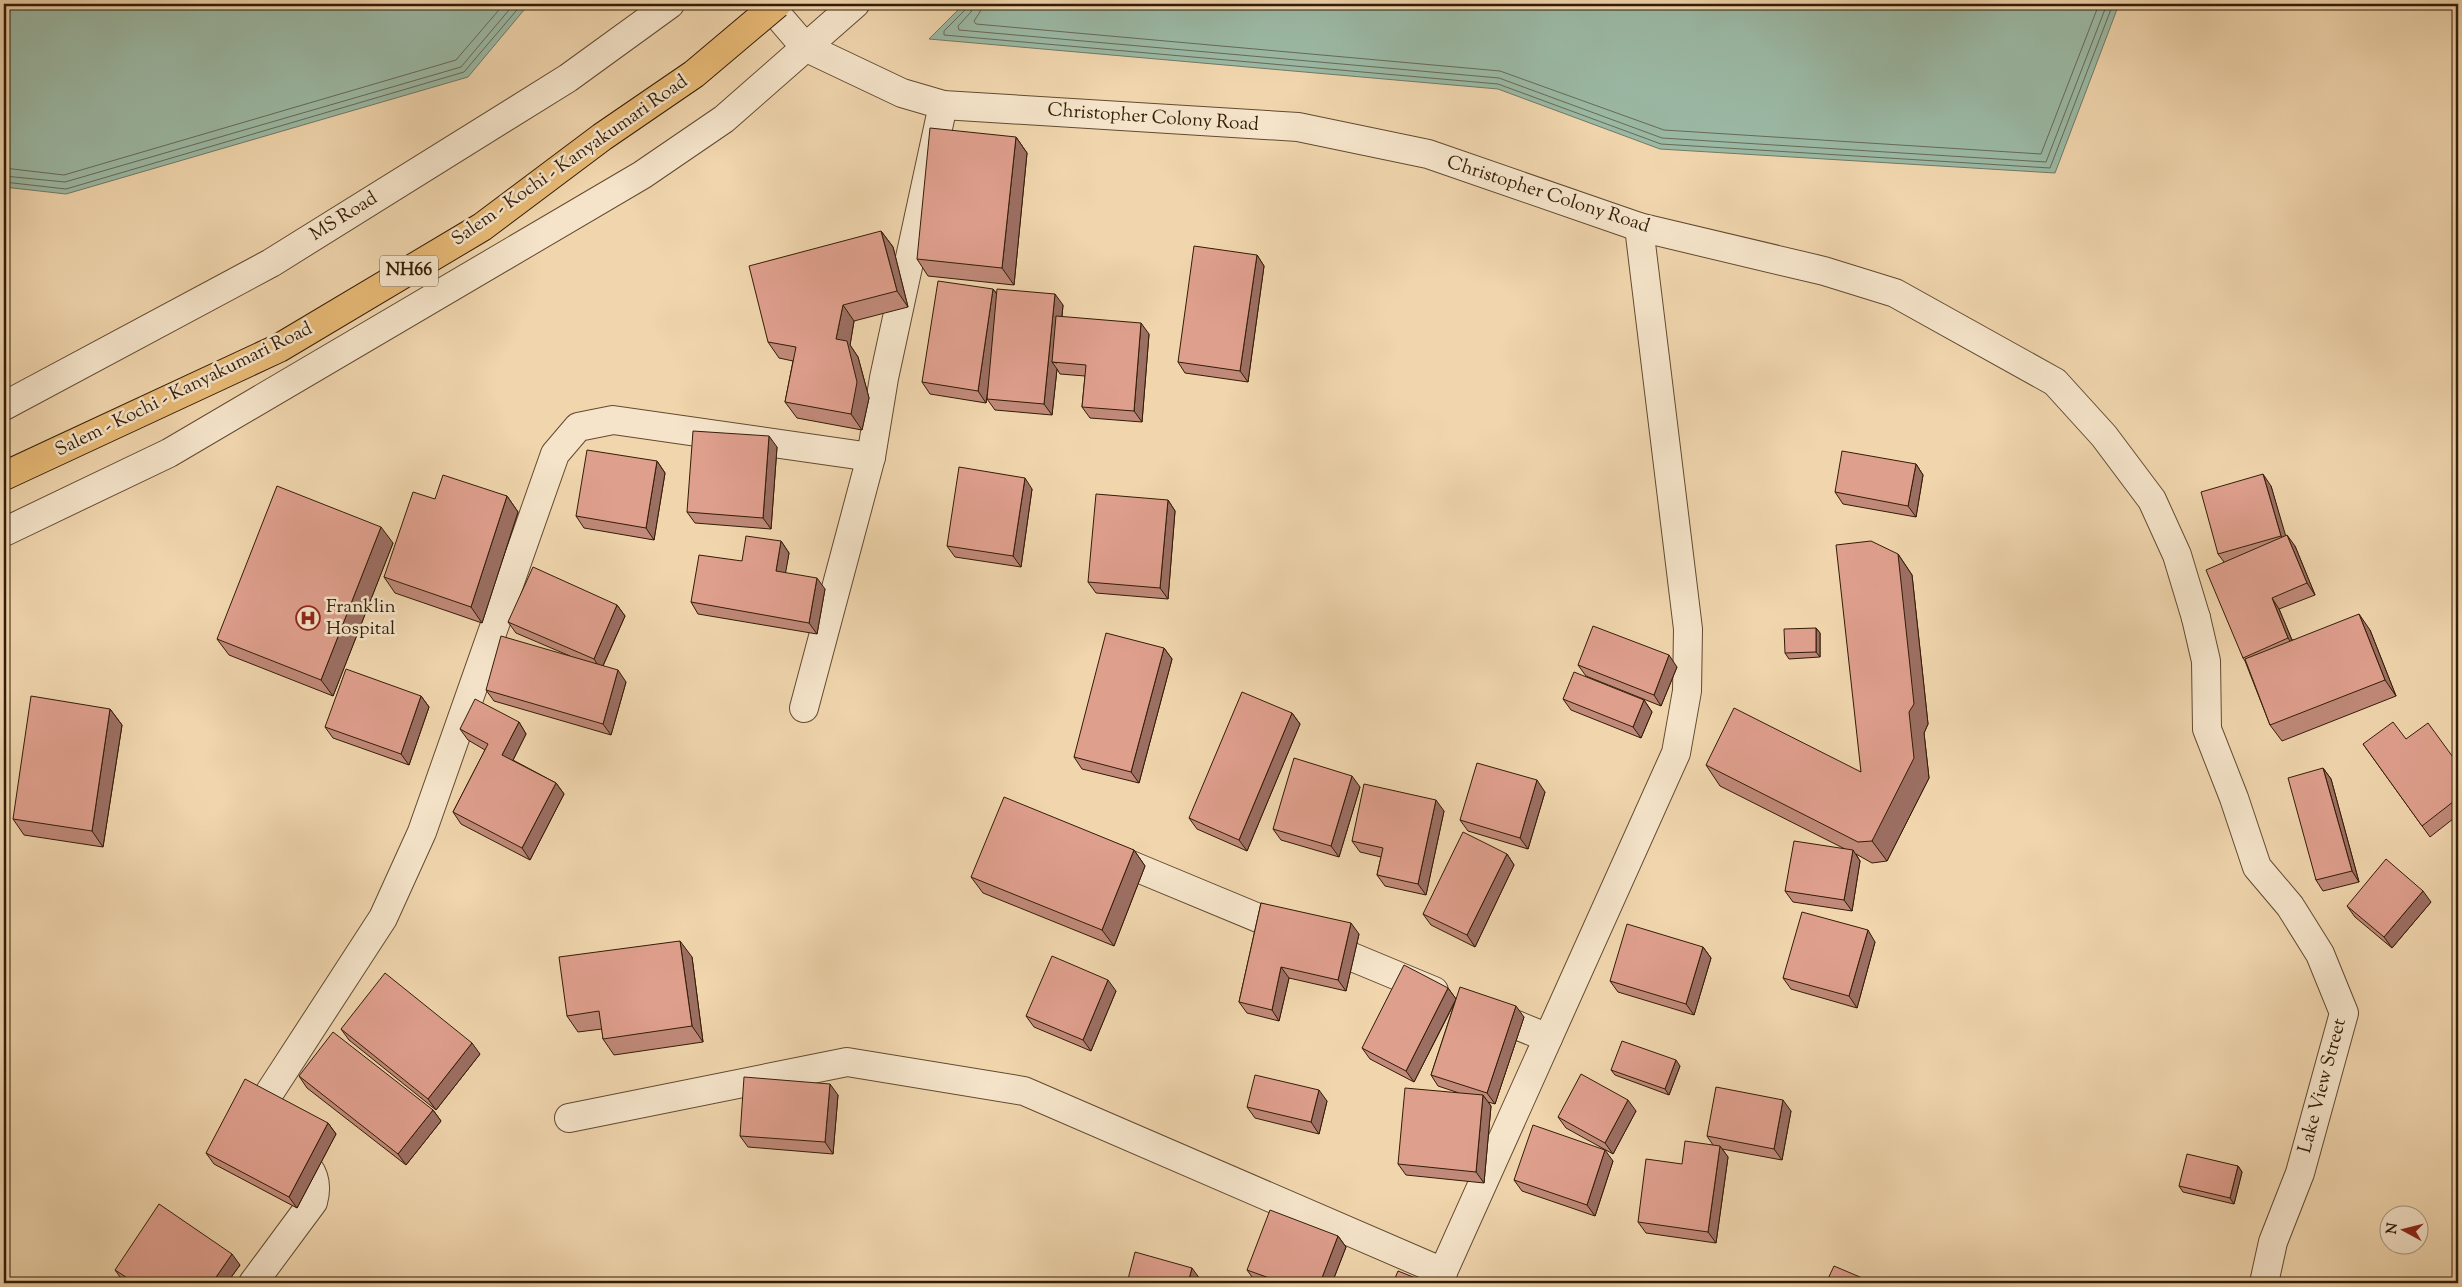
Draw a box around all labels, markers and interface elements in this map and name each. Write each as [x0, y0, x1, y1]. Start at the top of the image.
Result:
street label: Salem - Kochi - Kanyakumari Road [446, 69, 694, 253]
street label: Christopher Colony Road [1046, 97, 1260, 139]
street label: Christopher Colony Road [1443, 149, 1653, 241]
street label: MS Road [305, 185, 383, 248]
road number: NH66 [380, 256, 438, 286]
street label: Salem - Kochi - Kanyakumari Road [51, 316, 317, 464]
place label: Franklin Hospital [326, 594, 396, 643]
hospital icon: Franklin Hospital [295, 605, 321, 631]
street label: Lake View Street [2292, 1015, 2354, 1156]
north arrow [2380, 1204, 2430, 1254]
text: N [2382, 1222, 2404, 1235]

